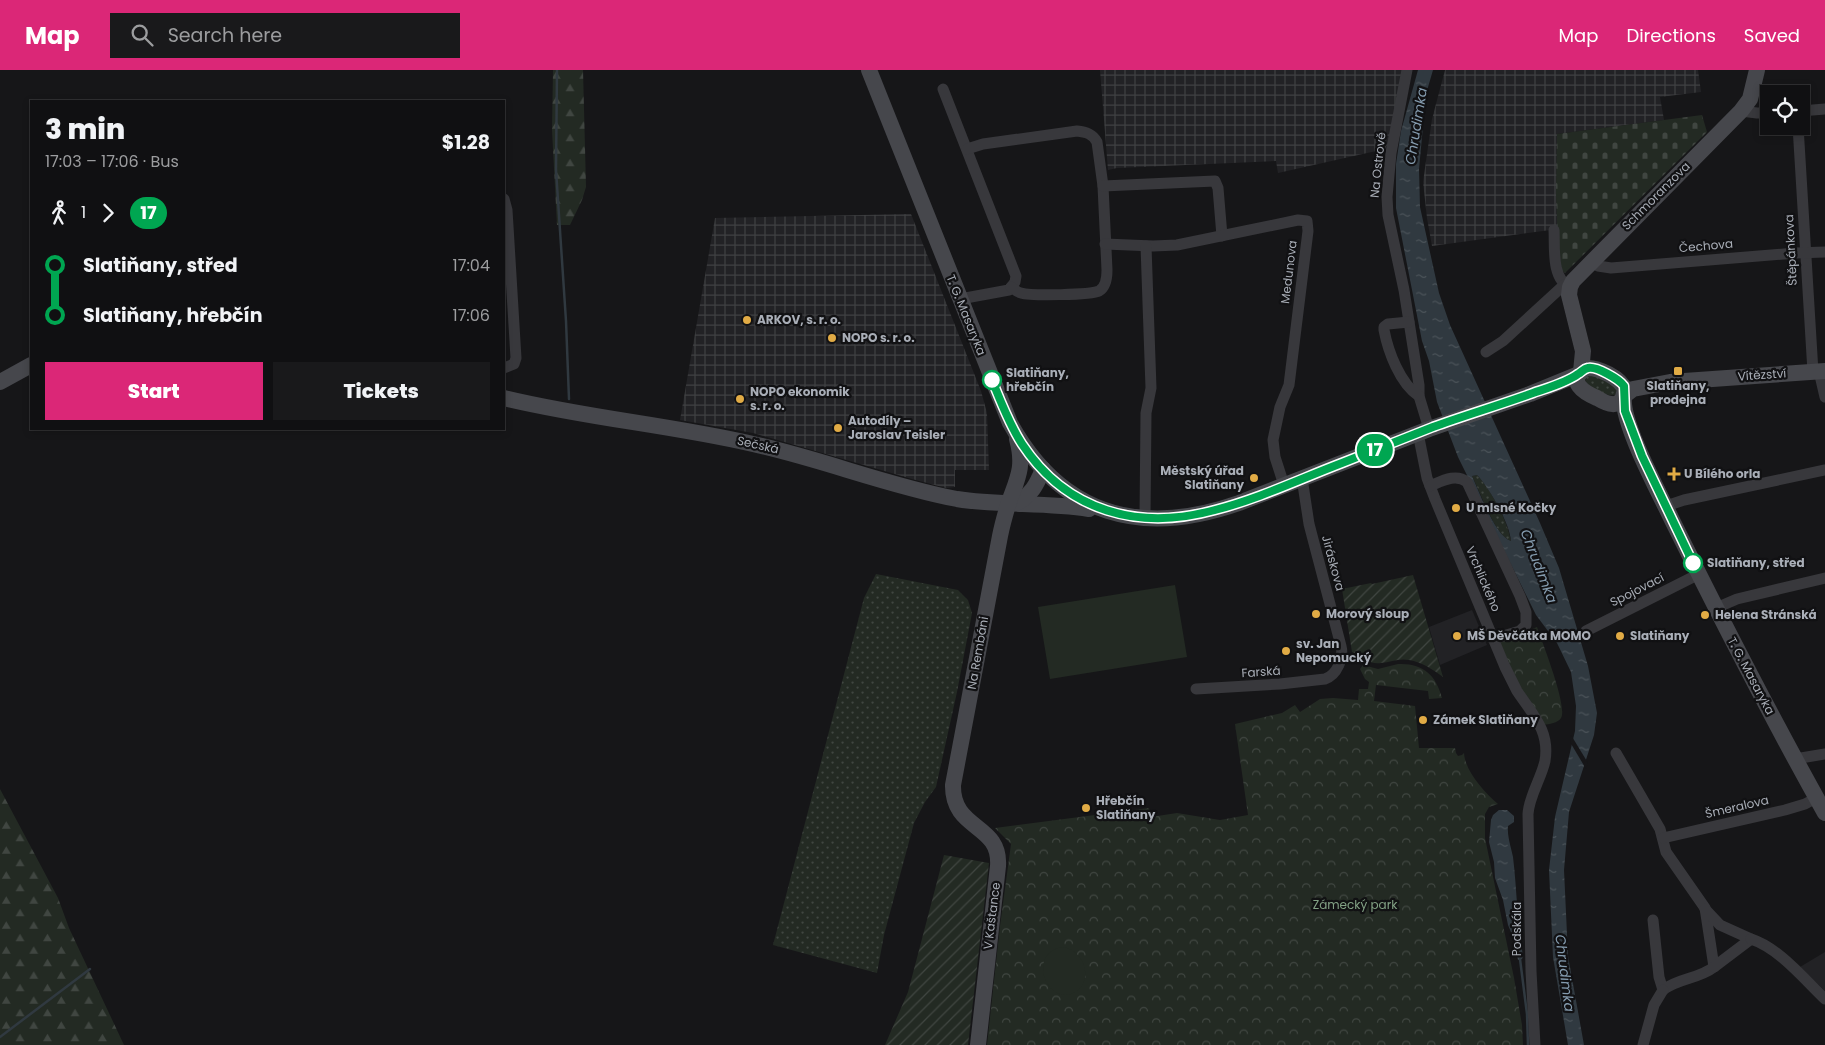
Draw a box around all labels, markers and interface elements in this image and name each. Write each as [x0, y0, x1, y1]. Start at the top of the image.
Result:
search box [110, 13, 460, 58]
text: Map [25, 19, 80, 52]
icon: search [128, 21, 156, 49]
text: Search here [168, 22, 282, 49]
text: Map [1559, 23, 1598, 48]
text: Directions [1626, 23, 1716, 48]
text: Saved [1744, 23, 1800, 48]
water label: Chrudimka [1400, 85, 1432, 166]
map controls [1760, 85, 1810, 135]
button: locate [1760, 85, 1810, 135]
text: 3 min [45, 110, 125, 149]
text: $1.28 [442, 129, 490, 156]
street label: Na Ostrově [1366, 131, 1389, 199]
text: 17:03 – 17:06 · Bus [45, 150, 179, 173]
street label: Schmoranzova [1618, 158, 1694, 234]
icon: walk [45, 199, 73, 227]
icon: forward [94, 199, 122, 227]
text: 17 [140, 200, 157, 225]
text: 1 [81, 201, 86, 224]
street label: Štěpánkova [1780, 214, 1801, 286]
street label: Čechova [1678, 235, 1734, 256]
street label: Medunova [1276, 239, 1301, 305]
text: Slatiňany, střed [83, 252, 238, 279]
text: 17:04 [453, 254, 490, 277]
street label: T. G. Masaryka [943, 272, 990, 358]
text: Slatiňany, hřebčín [83, 302, 262, 329]
text: 17:06 [453, 304, 490, 327]
place label: ARKOV, s. r. o. [757, 311, 841, 328]
marker: ARKOV, s. r. o. [741, 314, 753, 326]
place label: NOPO s. r. o. [842, 329, 915, 346]
marker: NOPO s. r. o. [826, 332, 838, 344]
button: Start [45, 362, 263, 420]
button: Tickets [273, 362, 490, 420]
place label: Slatiňany, hřebčín [1006, 364, 1069, 395]
street label: Vítězství [1737, 364, 1787, 385]
marker: Slatiňany, prodejna [1672, 365, 1684, 377]
marker: Slatiňany, hřebčín [982, 370, 1002, 390]
place label: Slatiňany, prodejna [1647, 377, 1709, 408]
place label: NOPO ekonomik s. r. o. [750, 383, 850, 414]
marker: NOPO ekonomik s. r. o. [734, 393, 746, 405]
place label: Autodíly – Jaroslav Teisler [848, 412, 945, 443]
marker: Autodíly – Jaroslav Teisler [832, 422, 844, 434]
street label: Sečská [736, 431, 781, 458]
line badge: 17 [1352, 434, 1398, 466]
text: 17 [1367, 437, 1383, 462]
place label: Městský úřad Slatiňany [1160, 462, 1244, 493]
place label: U Bílého orla [1684, 465, 1760, 482]
marker: U Bílého orla [1668, 468, 1680, 480]
marker: Městský úřad Slatiňany [1248, 472, 1260, 484]
place label: U mlsné Kočky [1466, 499, 1557, 516]
marker: U mlsné Kočky [1450, 502, 1462, 514]
water label: Chrudimka [1516, 526, 1562, 606]
street label: Jiráskova [1318, 533, 1349, 593]
street label: Vrchlického [1462, 543, 1505, 615]
marker: Slatiňany, střed [1683, 553, 1703, 573]
place label: Slatiňany, střed [1707, 554, 1805, 571]
street label: Spojovací [1607, 569, 1667, 610]
place label: Morový sloup [1326, 605, 1409, 622]
place label: Helena Stránská [1715, 606, 1817, 623]
marker: Morový sloup [1310, 608, 1322, 620]
marker: Helena Stránská [1699, 609, 1711, 621]
street label: Na Rembáni [963, 615, 992, 691]
place label: MŠ Děvčátka MOMO [1467, 627, 1591, 644]
place label: Slatiňany [1630, 627, 1690, 644]
marker: MŠ Děvčátka MOMO [1451, 630, 1463, 642]
marker: Slatiňany [1614, 630, 1626, 642]
street label: T. G. Masaryka [1724, 634, 1779, 718]
place label: sv. Jan Nepomucký [1296, 635, 1372, 666]
marker: sv. Jan Nepomucký [1280, 645, 1292, 657]
street label: Farská [1241, 662, 1281, 681]
place label: Zámek Slatiňany [1433, 711, 1538, 728]
marker: Zámek Slatiňany [1417, 714, 1429, 726]
street label: Šmeralova [1703, 791, 1770, 822]
place label: Hřebčín Slatiňany [1096, 792, 1156, 823]
marker: Hřebčín Slatiňany [1080, 802, 1092, 814]
street label: V Kaštance [979, 881, 1004, 951]
park label: Zámecký park [1313, 896, 1398, 913]
street label: Podskála [1508, 902, 1525, 956]
water label: Chrudimka [1550, 933, 1580, 1013]

